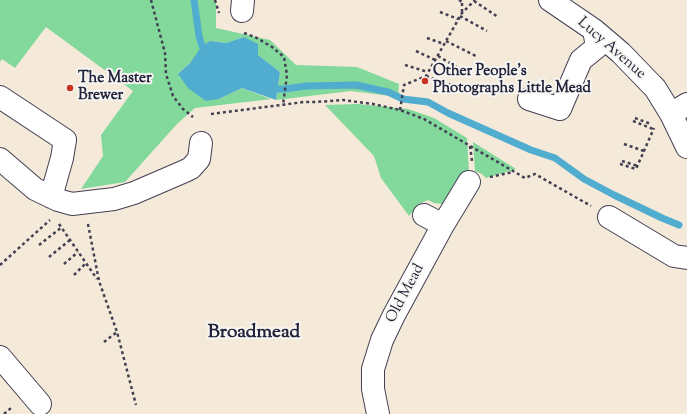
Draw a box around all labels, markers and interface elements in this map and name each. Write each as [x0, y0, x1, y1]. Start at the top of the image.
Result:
street label: Lucy Avenue [573, 14, 649, 84]
place label: Other People's Photographs Little Mead [433, 63, 591, 98]
place label: The Master Brewer [78, 70, 152, 105]
marker: Other People's Photographs Little Mead [420, 76, 430, 86]
marker: The Master Brewer [65, 83, 75, 93]
street label: Old Mead [383, 261, 429, 327]
district label: Broadmead [208, 323, 300, 345]

